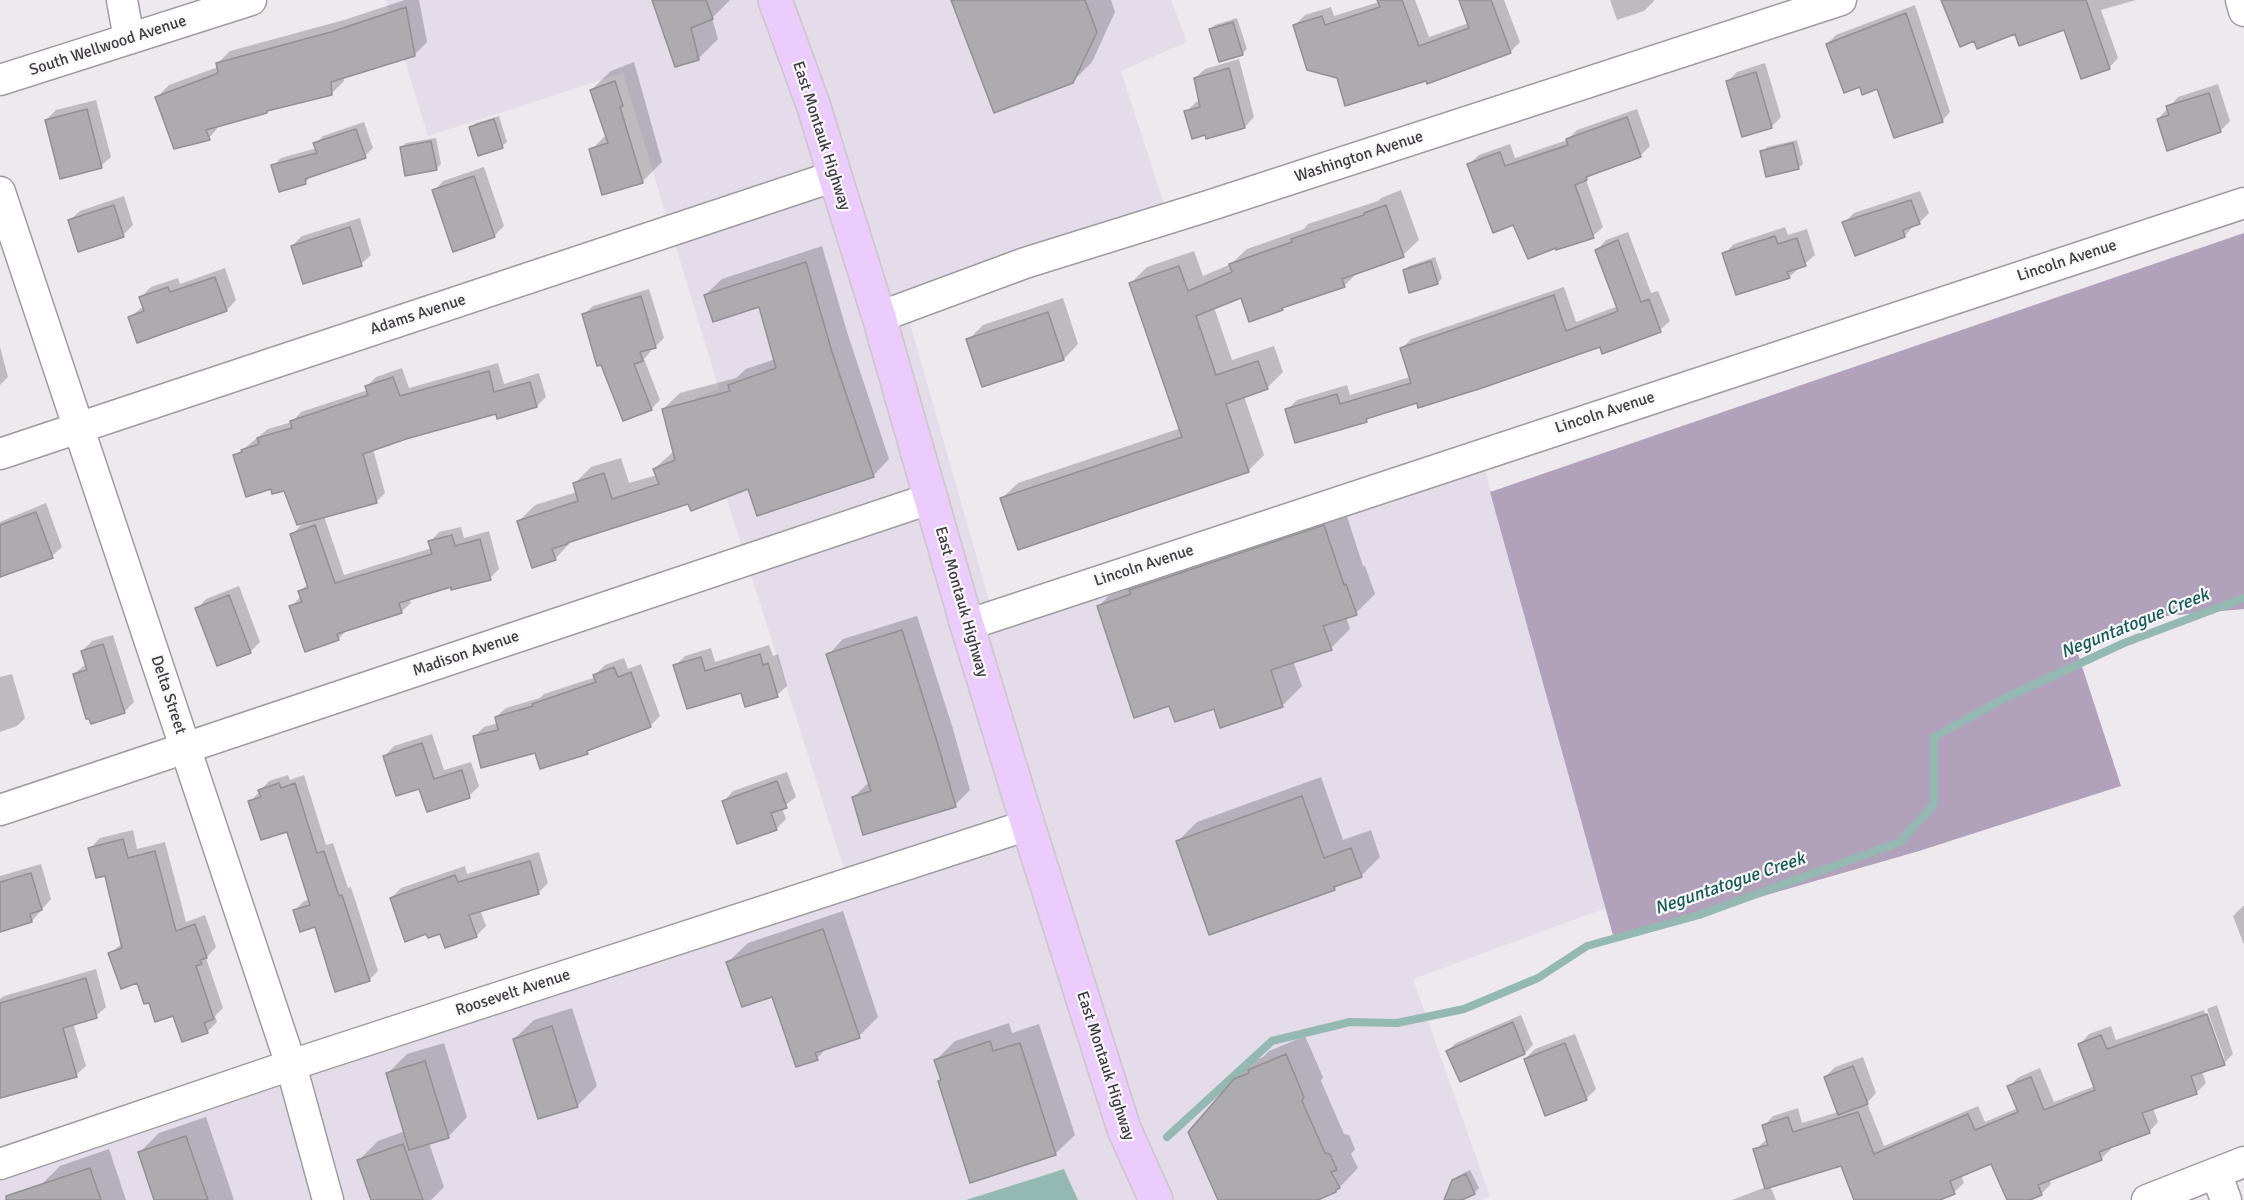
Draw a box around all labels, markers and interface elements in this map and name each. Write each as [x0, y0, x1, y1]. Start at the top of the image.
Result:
street label: South Wellwood Avenue [27, 12, 189, 80]
street label: East Montauk Highway [788, 59, 854, 213]
street label: Washington Avenue [1292, 127, 1426, 187]
street label: Lincoln Avenue [2015, 236, 2119, 286]
street label: Adams Avenue [368, 290, 468, 340]
street label: Lincoln Avenue [1553, 388, 1657, 438]
street label: East Montauk Highway [930, 524, 992, 680]
street label: Lincoln Avenue [1092, 541, 1196, 591]
water label: Neguntatogue Creek [2058, 584, 2212, 664]
street label: Madison Avenue [410, 627, 522, 681]
street label: Delta Street [146, 653, 190, 737]
water label: Neguntatogue Creek [1652, 848, 1808, 920]
street label: Roosevelt Avenue [453, 965, 573, 1021]
street label: East Montauk Highway [1072, 989, 1138, 1143]

